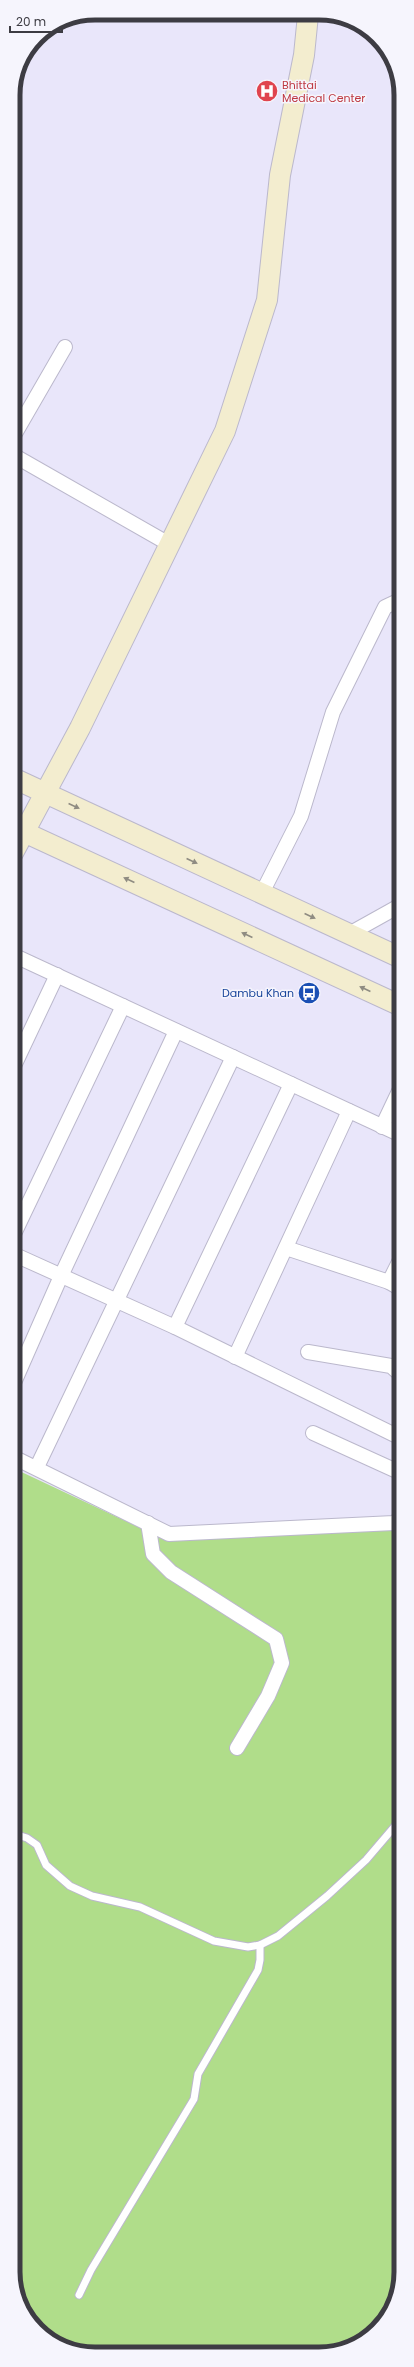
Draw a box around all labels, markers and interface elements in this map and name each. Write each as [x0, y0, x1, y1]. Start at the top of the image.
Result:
scale bar [10, 8, 62, 34]
text: 20 m [16, 13, 46, 30]
place label: Bhittai Medical Center [282, 77, 365, 106]
hospital icon: Bhittai Medical Center [254, 78, 280, 104]
one-way arrow [68, 803, 80, 809]
one-way arrow [186, 858, 198, 864]
one-way arrow [123, 877, 135, 883]
one-way arrow [304, 913, 316, 919]
one-way arrow [242, 932, 253, 938]
bus stop icon: Dambu Khan [296, 980, 322, 1006]
place label: Dambu Khan [222, 985, 294, 1001]
one-way arrow [360, 986, 371, 992]

